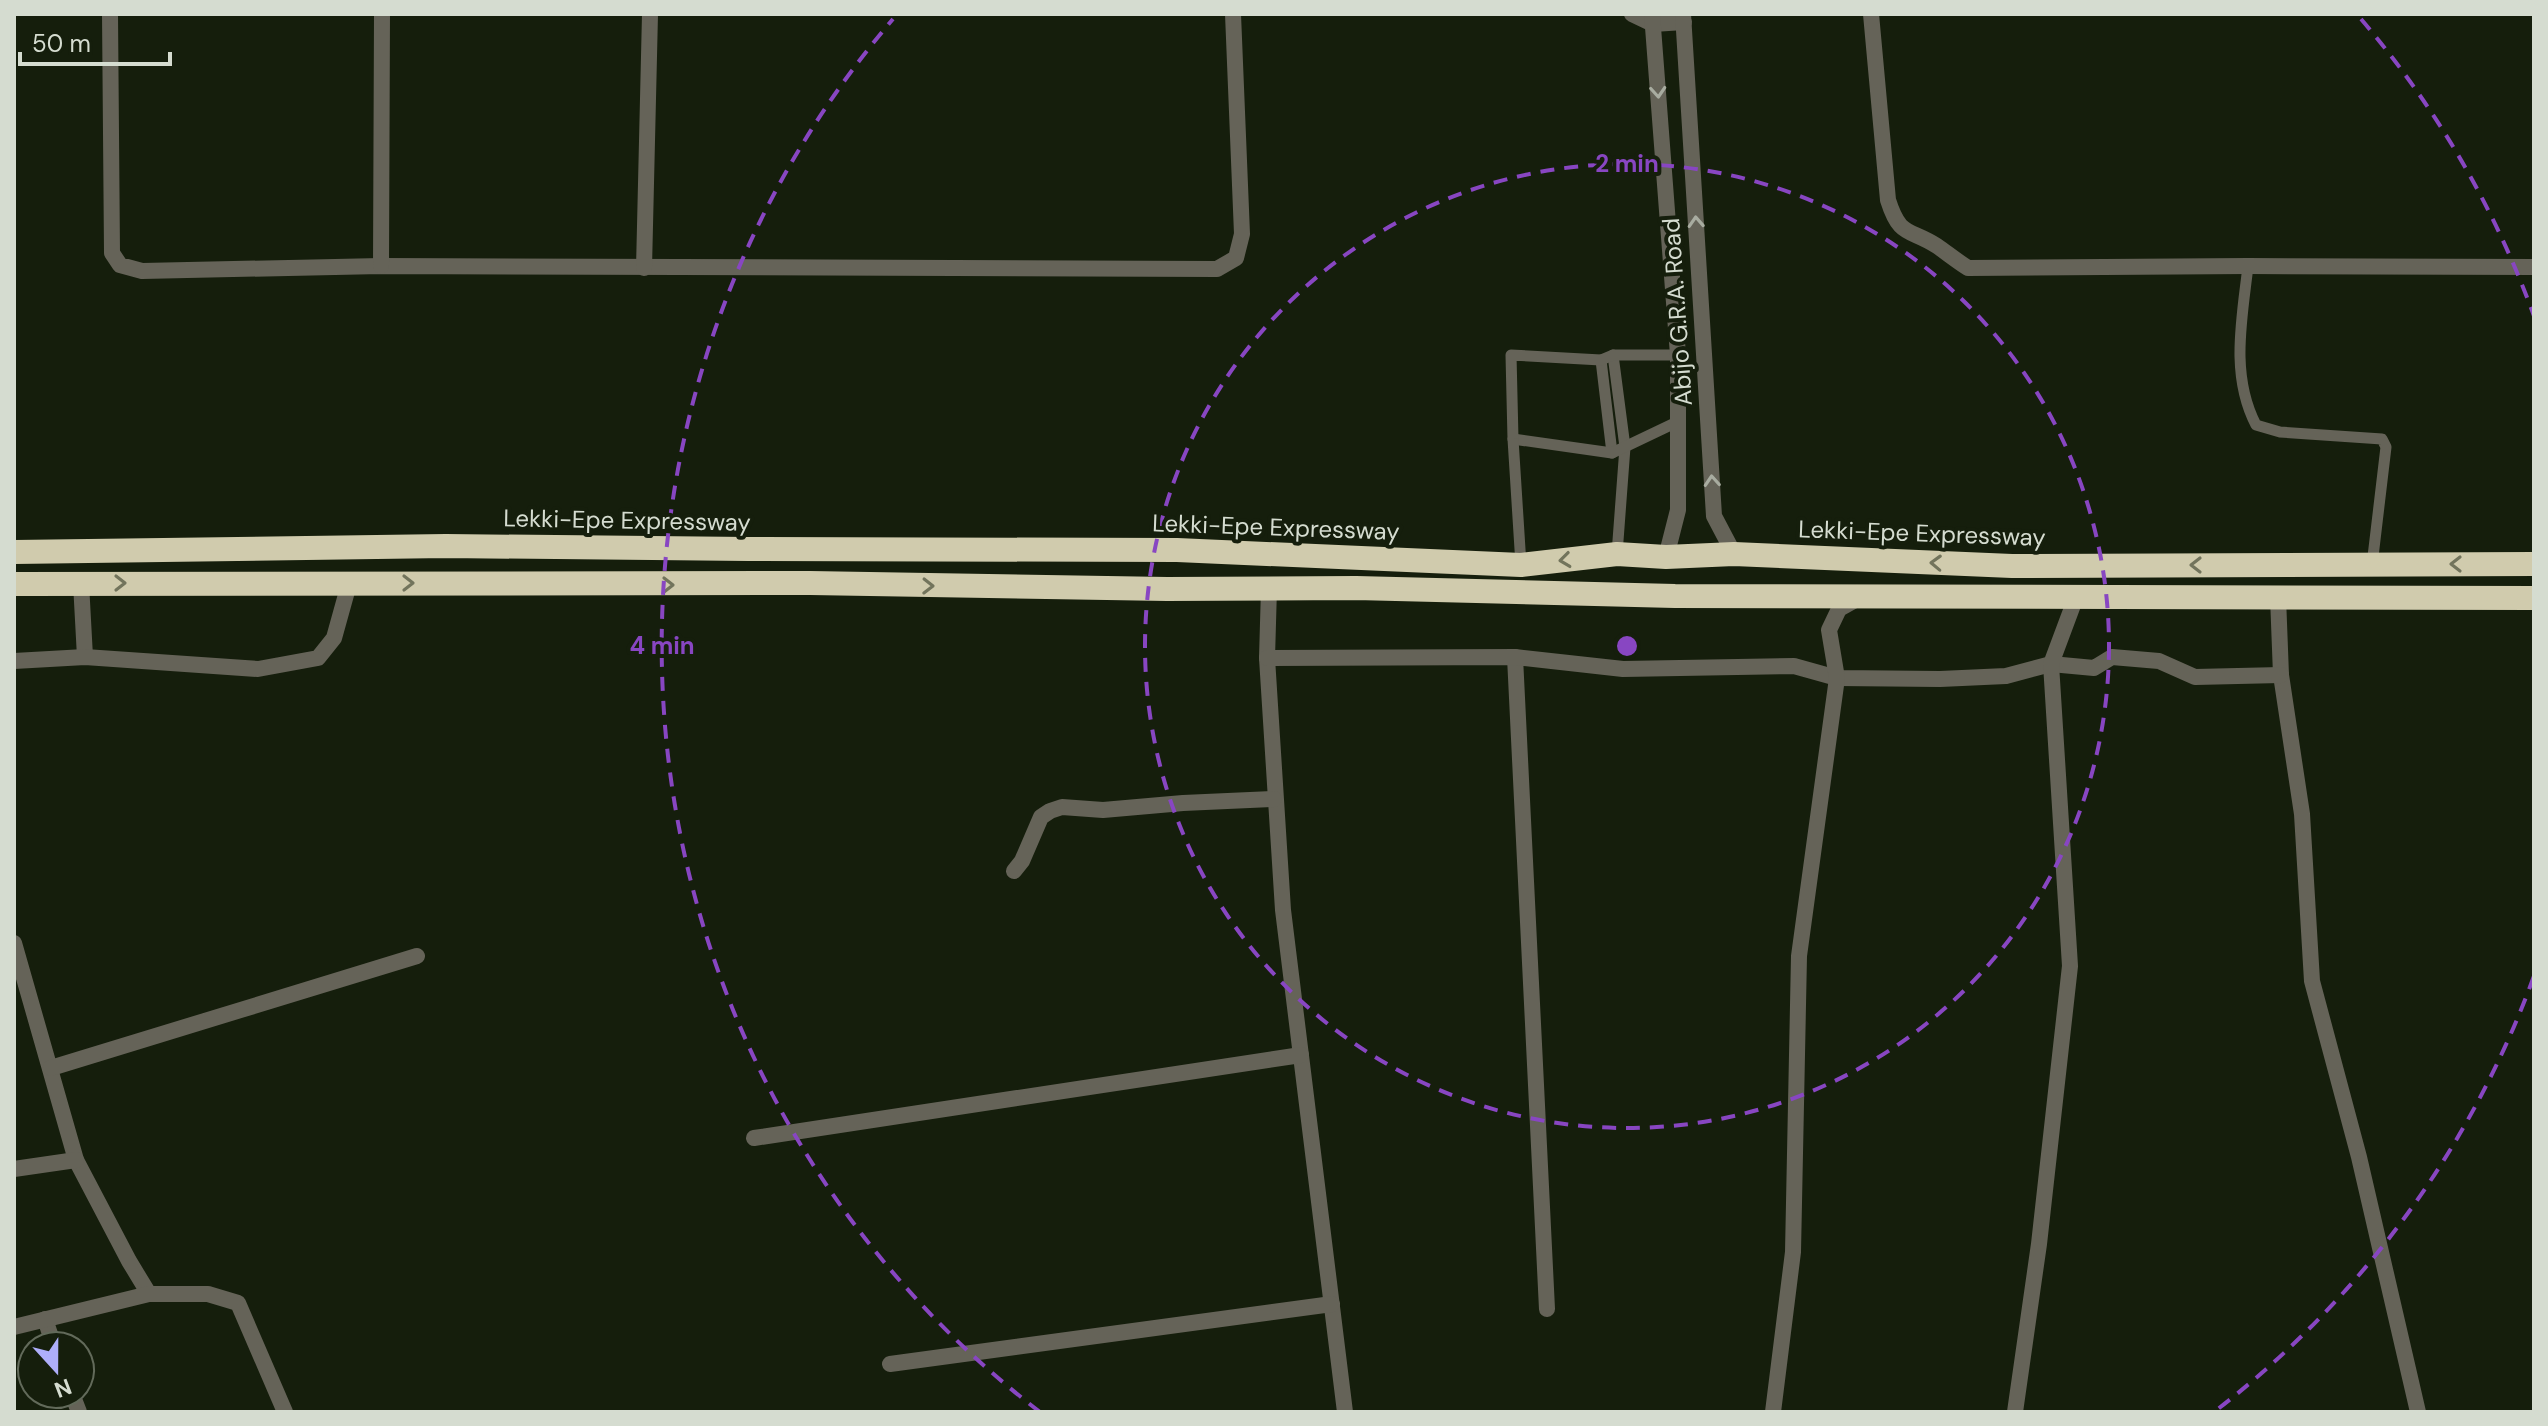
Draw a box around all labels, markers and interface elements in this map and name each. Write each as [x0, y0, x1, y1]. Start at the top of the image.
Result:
scale bar [20, 16, 170, 66]
text: 50 m [32, 28, 91, 59]
one-way arrow [1649, 86, 1666, 99]
text: 2 min [1595, 148, 1659, 179]
one-way arrow [1688, 215, 1705, 228]
street label: Abijo G.R.A. Road [1655, 217, 1699, 407]
one-way arrow [1704, 474, 1721, 487]
street label: Lekki-Epe Expressway [503, 502, 751, 538]
street label: Lekki-Epe Expressway [1152, 507, 1400, 547]
street label: Lekki-Epe Expressway [1798, 513, 2046, 553]
one-way arrow [1558, 551, 1572, 568]
one-way arrow [1929, 555, 1942, 572]
one-way arrow [2449, 555, 2462, 573]
one-way arrow [2189, 556, 2202, 574]
one-way arrow [114, 574, 127, 592]
one-way arrow [402, 575, 415, 592]
one-way arrow [662, 576, 675, 593]
one-way arrow [922, 577, 935, 595]
text: 4 min [629, 630, 695, 661]
centre of rings [1613, 632, 1641, 660]
north arrow [16, 1330, 96, 1410]
text: N [50, 1372, 76, 1405]

